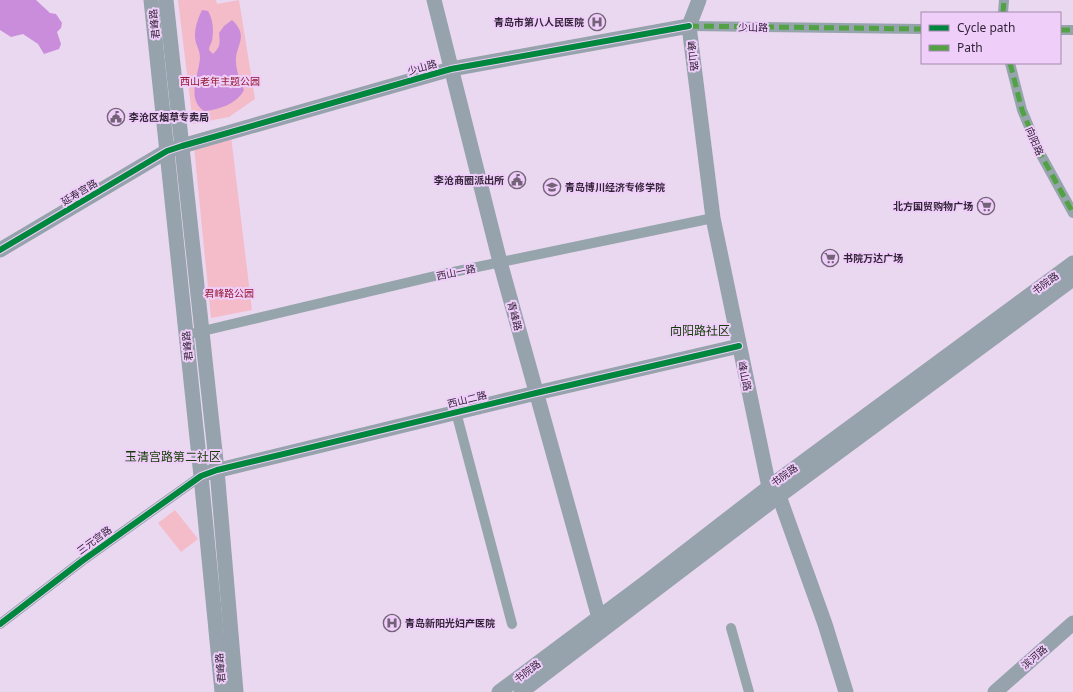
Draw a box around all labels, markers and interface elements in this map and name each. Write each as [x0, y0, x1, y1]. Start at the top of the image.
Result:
street label: 君峰路 [145, 8, 163, 40]
hospital icon: 青岛市第八人民医院 [587, 12, 607, 32]
legend [921, 12, 1061, 64]
place label: 青岛市第八人民医院 [494, 15, 584, 29]
text: Cycle path [957, 19, 1015, 36]
street label: 少山路 [738, 20, 768, 34]
text: Path [957, 39, 983, 56]
street label: 峰山路 [684, 40, 702, 72]
street label: 少山路 [406, 56, 438, 78]
park label: 西山老年主题公园 [180, 74, 260, 88]
public building icon: 李沧区烟草专卖局 [106, 107, 126, 127]
place label: 李沧区烟草专卖局 [129, 110, 209, 124]
street label: 向阳路 [1023, 124, 1047, 158]
public building icon: 李沧商圈派出所 [507, 170, 527, 190]
place label: 李沧商圈派出所 [434, 173, 504, 187]
street label: 延寿宫路 [58, 176, 100, 208]
school or university icon: 青岛博川经济专修学院 [542, 177, 562, 197]
place label: 青岛博川经济专修学院 [565, 180, 665, 194]
supermarket icon: 北方国贸购物广场 [976, 196, 996, 216]
place label: 北方国贸购物广场 [893, 199, 973, 213]
supermarket icon: 书院万达广场 [820, 248, 840, 268]
place label: 书院万达广场 [843, 251, 903, 265]
street label: 西山一路 [435, 261, 477, 283]
street label: 书院路 [1029, 269, 1061, 297]
park label: 君峰路公园 [204, 286, 254, 300]
street label: 青峰路 [504, 300, 526, 332]
district label: 向阳路社区 [670, 322, 730, 339]
street label: 君峰路 [178, 330, 196, 362]
street label: 峰山路 [735, 360, 755, 392]
street label: 西山二路 [446, 387, 488, 411]
district label: 玉清宫路第二社区 [125, 448, 221, 465]
street label: 书院路 [768, 461, 800, 489]
street label: 三元宫路 [74, 523, 114, 557]
hospital icon: 青岛新阳光妇产医院 [382, 613, 402, 633]
place label: 青岛新阳光妇产医院 [405, 616, 495, 630]
street label: 滨河路 [1018, 642, 1050, 672]
street label: 君峰路 [212, 652, 228, 684]
street label: 书院路 [511, 656, 543, 686]

